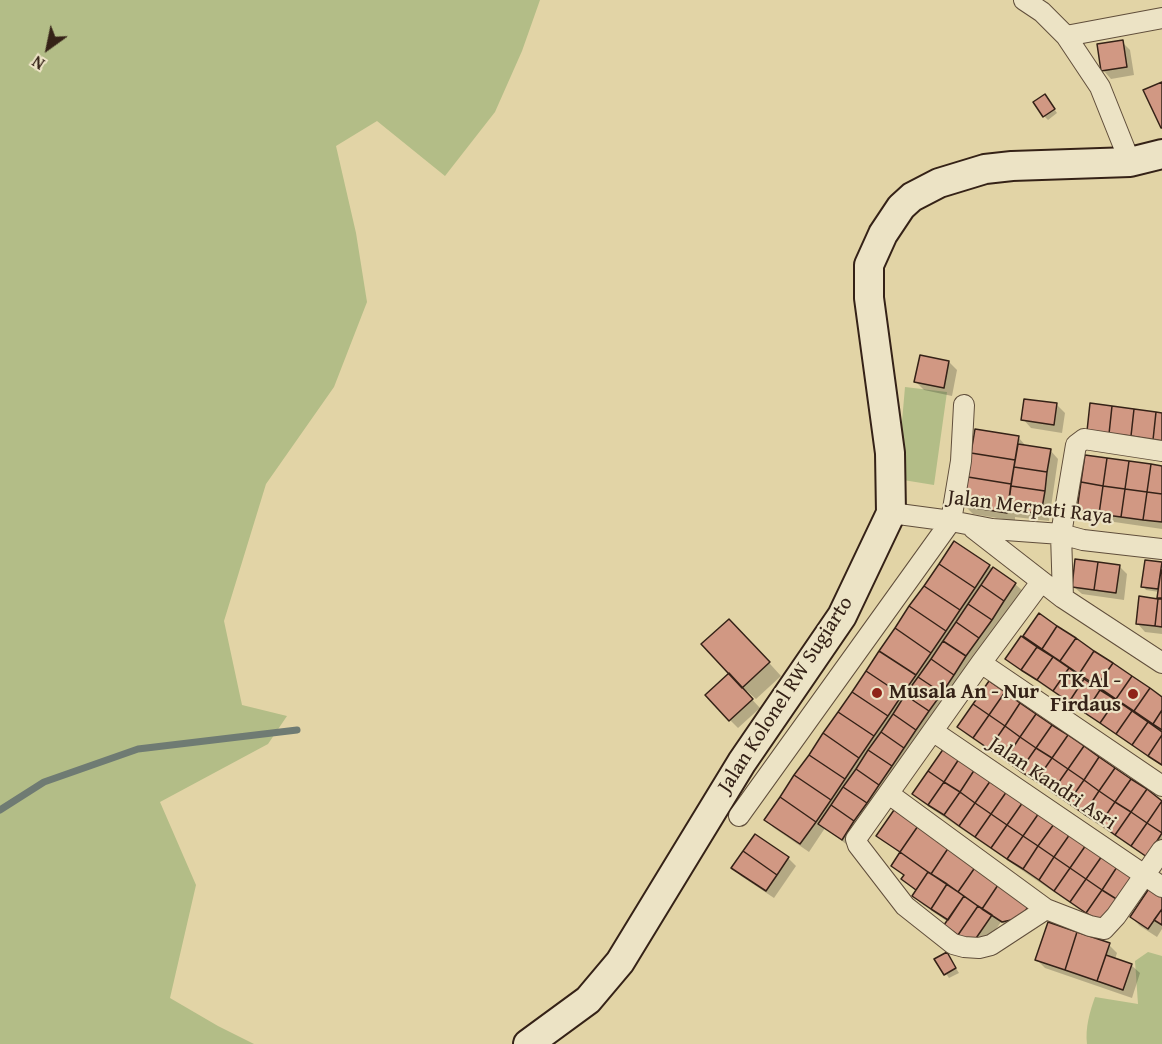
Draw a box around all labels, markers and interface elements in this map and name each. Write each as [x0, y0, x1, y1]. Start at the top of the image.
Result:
north arrow [18, 18, 78, 78]
text: N [27, 50, 49, 76]
street label: Jalan Merpati Raya [946, 485, 1114, 531]
street label: Jalan Kolonel RW Sugiarto [713, 592, 859, 798]
place label: TK Al - Firdaus [1050, 669, 1121, 719]
place label: Musala An - Nur [889, 680, 1039, 706]
marker: Musala An - Nur [870, 686, 884, 700]
marker: TK Al - Firdaus [1126, 687, 1140, 701]
street label: Jalan Kandri Asri [983, 732, 1121, 836]

